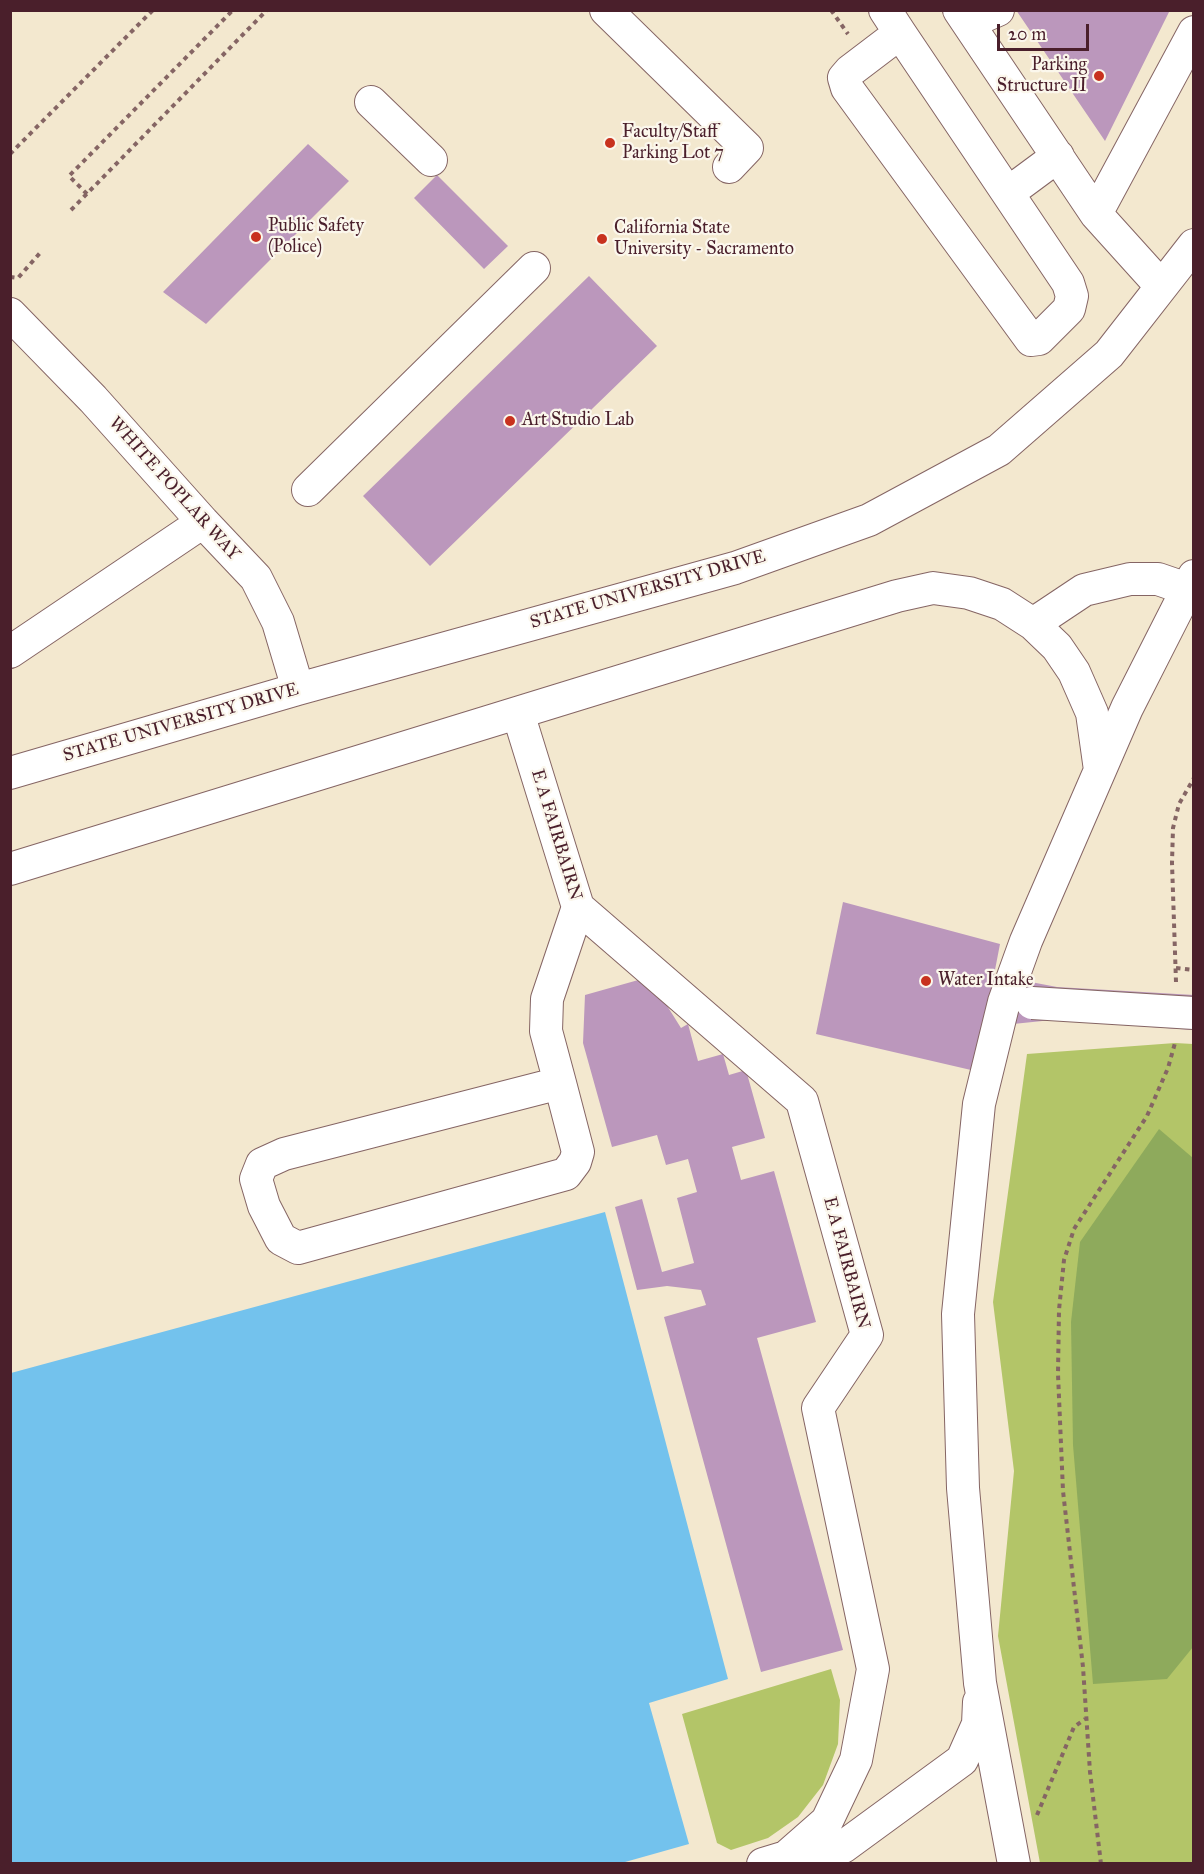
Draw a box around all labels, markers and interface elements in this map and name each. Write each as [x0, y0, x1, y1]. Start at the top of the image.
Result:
scale bar [1000, 12, 1092, 50]
text: 20 m [1008, 23, 1046, 45]
place label: Parking Structure II [997, 55, 1087, 98]
marker: Parking Structure II [1092, 69, 1106, 83]
place label: Faculty/Staff Parking Lot 7 [622, 122, 724, 164]
marker: Faculty/Staff Parking Lot 7 [603, 136, 617, 150]
place label: Public Safety (Police) [268, 216, 364, 258]
place label: California State University - Sacramento [614, 218, 794, 260]
marker: Public Safety (Police) [249, 230, 263, 244]
marker: California State University - Sacramento [595, 232, 609, 246]
place label: Art Studio Lab [522, 410, 634, 432]
street label: WHITE POPLAR WAY [104, 413, 244, 565]
marker: Art Studio Lab [503, 414, 517, 428]
street label: STATE UNIVERSITY DRIVE [528, 546, 768, 634]
street label: STATE UNIVERSITY DRIVE [61, 679, 301, 767]
street label: E A FAIRBAIRN [526, 767, 586, 903]
place label: Water Intake [938, 970, 1033, 992]
marker: Water Intake [919, 974, 933, 988]
street label: E A FAIRBAIRN [818, 1195, 874, 1331]

